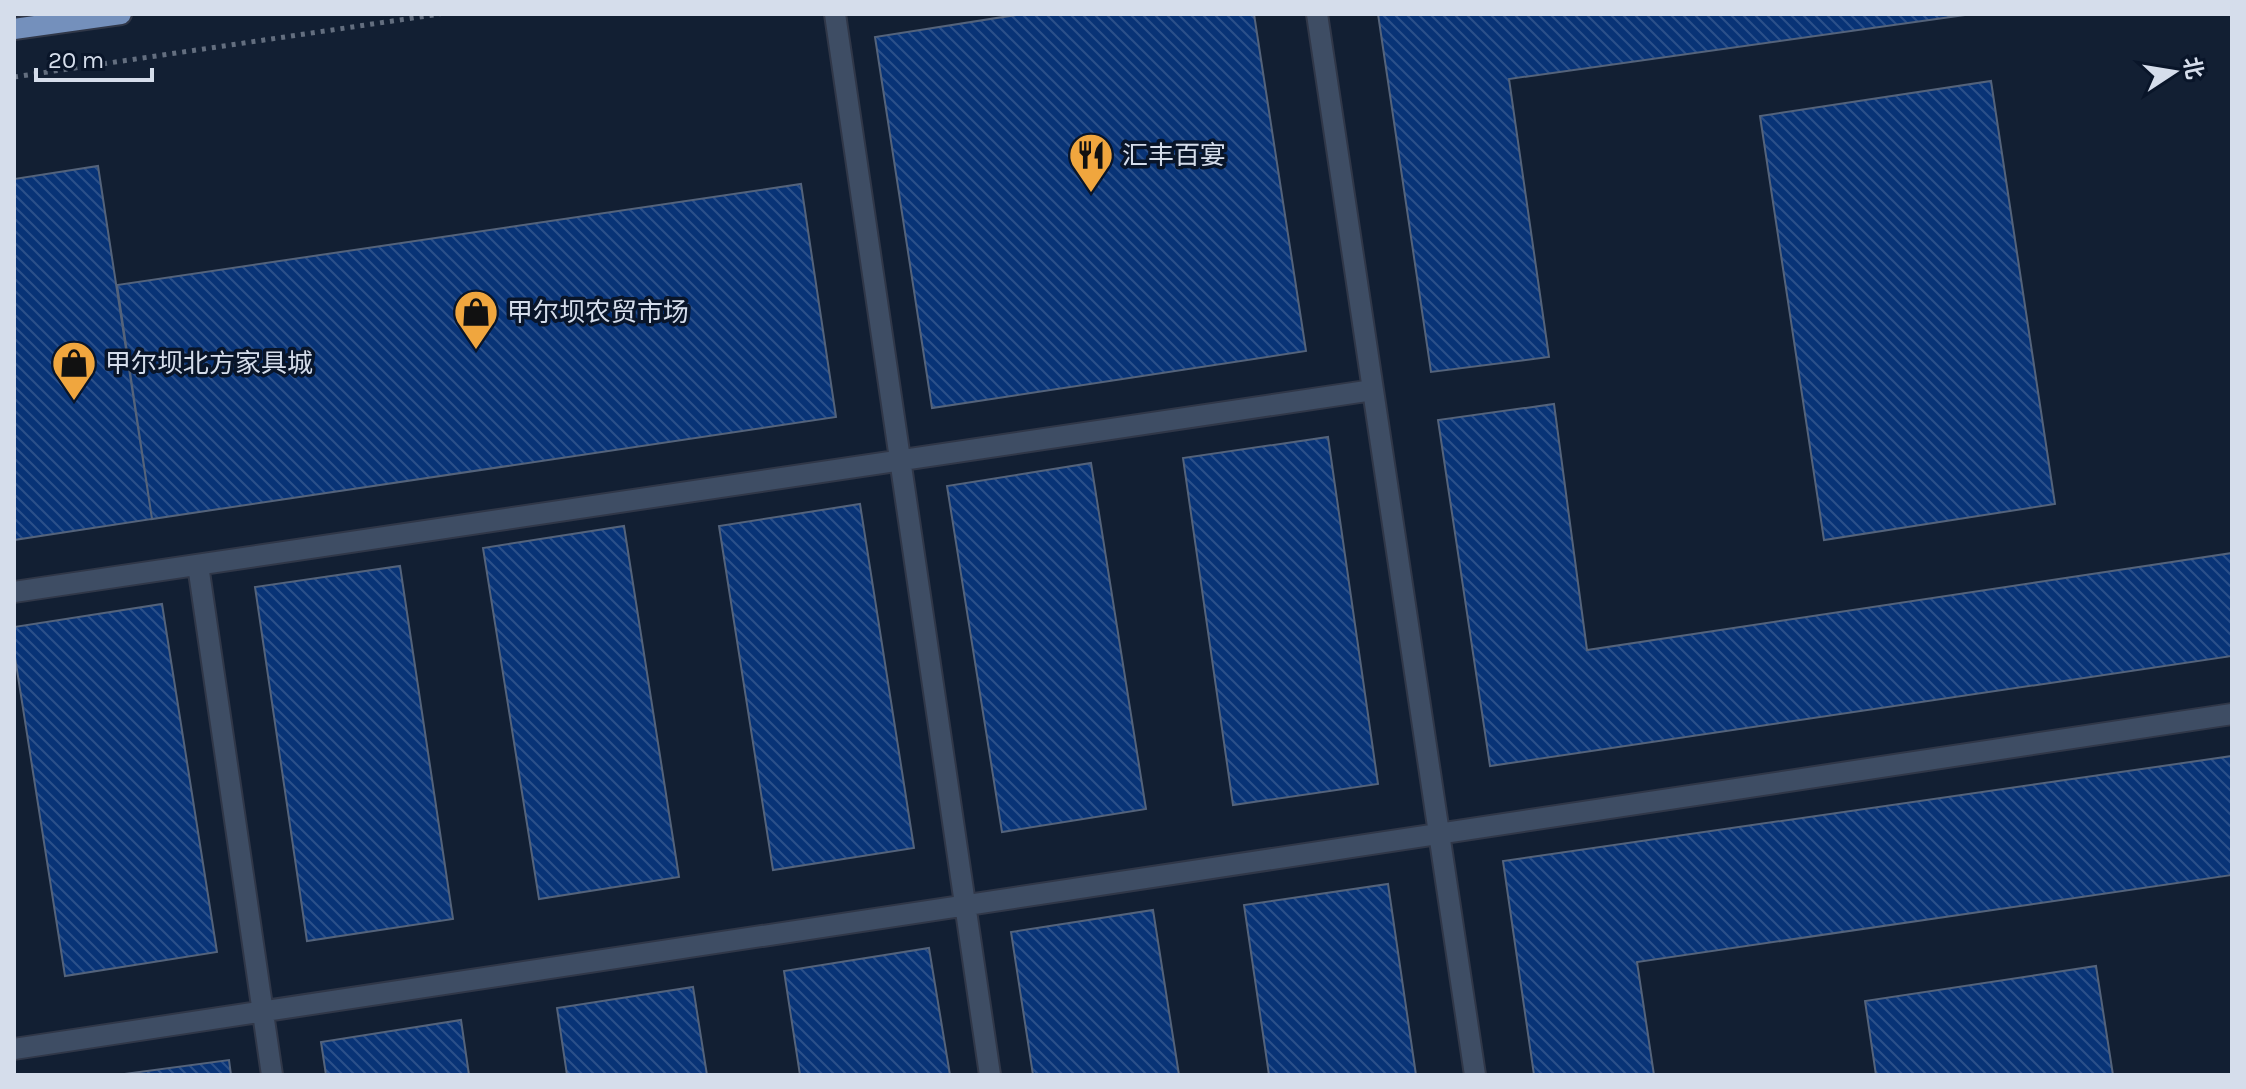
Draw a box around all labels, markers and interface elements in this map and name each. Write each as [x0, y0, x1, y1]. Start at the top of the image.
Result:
scale bar [36, 32, 152, 82]
north arrow [2134, 32, 2214, 112]
text: 20 m [48, 46, 104, 74]
text: 北 [2178, 55, 2208, 82]
restaurant icon: 汇丰百宴 [1067, 131, 1115, 194]
place label: 汇丰百宴 [1122, 140, 1226, 171]
shop icon: 甲尔坝农贸市场 [452, 288, 500, 351]
place label: 甲尔坝农贸市场 [507, 297, 689, 328]
shop icon: 甲尔坝北方家具城 [50, 339, 98, 402]
place label: 甲尔坝北方家具城 [105, 348, 313, 379]

